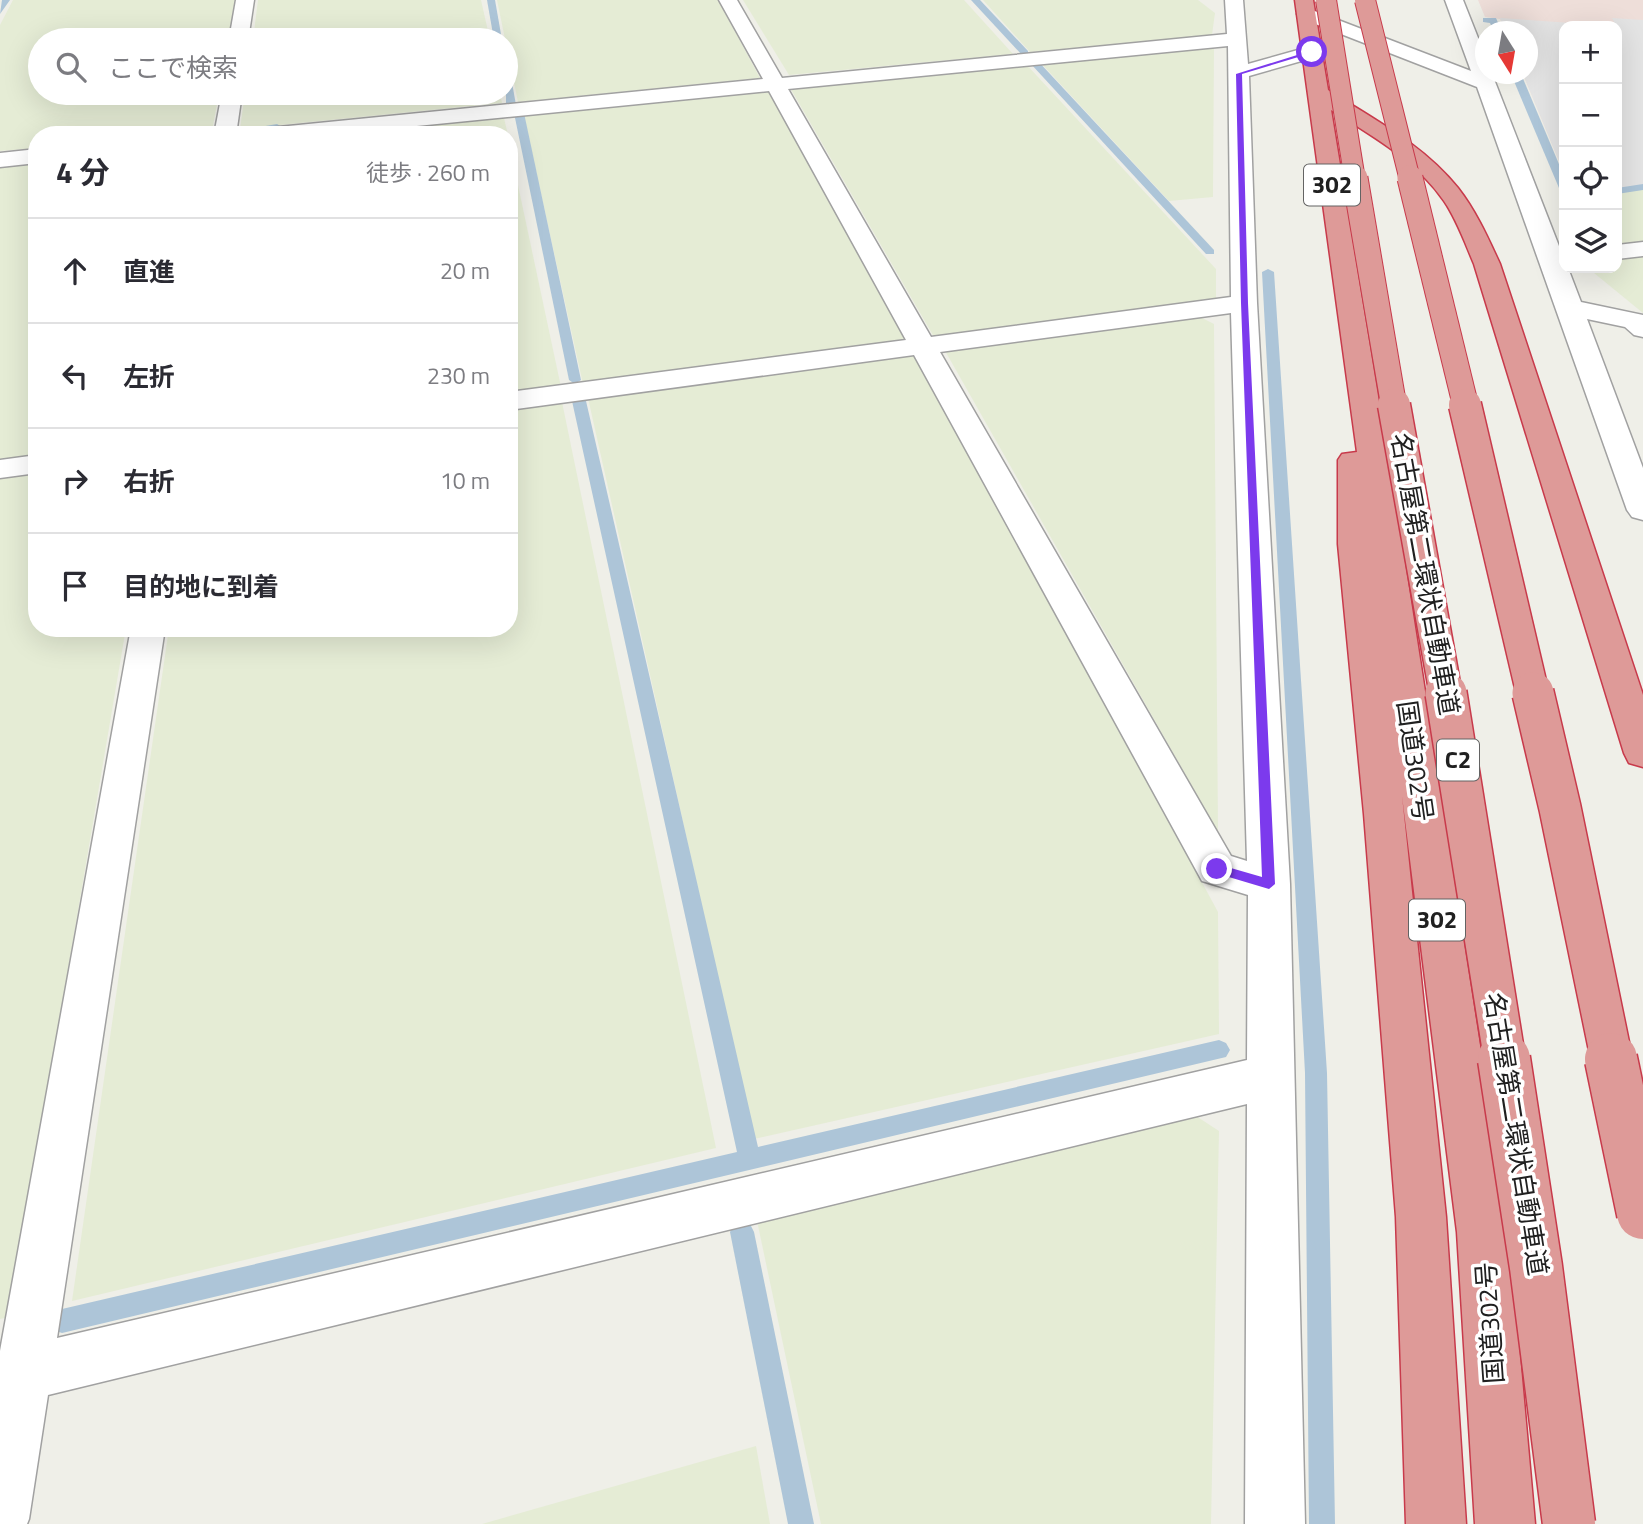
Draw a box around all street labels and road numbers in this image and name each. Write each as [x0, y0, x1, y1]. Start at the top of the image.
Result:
road number: 302 [1304, 164, 1360, 205]
street label: 名古屋第二環状自動車道 [1381, 430, 1470, 718]
street label: 国道302号 [1388, 698, 1443, 824]
road number: C2 [1437, 740, 1479, 780]
road number: 302 [1409, 900, 1465, 940]
street label: 名古屋第二環状自動車道 [1475, 990, 1558, 1278]
street label: 国道302号 [1466, 1261, 1513, 1385]

